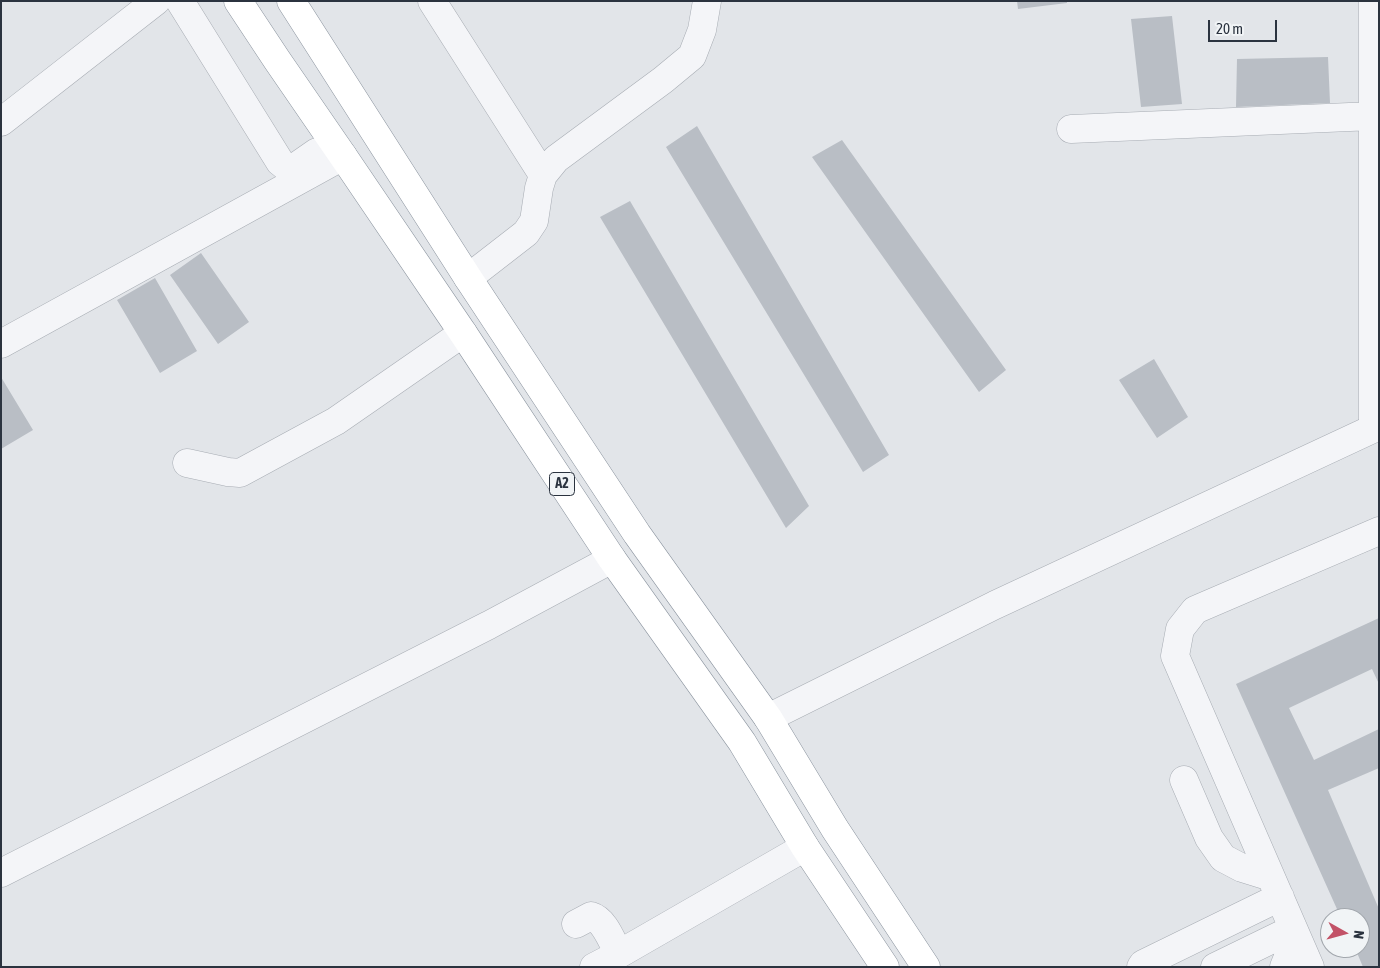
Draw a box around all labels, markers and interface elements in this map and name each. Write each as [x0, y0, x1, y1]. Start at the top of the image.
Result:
scale bar [1210, 10, 1279, 42]
text: 20 m [1216, 20, 1243, 37]
road number: A2 [550, 472, 574, 496]
north arrow [1320, 908, 1370, 958]
text: N [1350, 930, 1367, 940]

